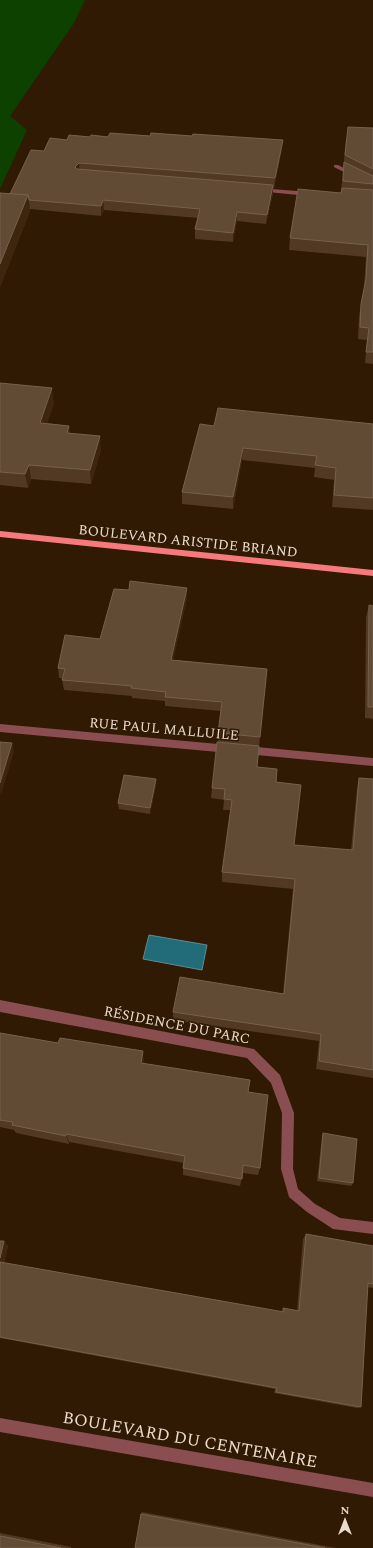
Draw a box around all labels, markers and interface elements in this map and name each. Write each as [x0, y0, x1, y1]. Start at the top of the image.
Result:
street label: BOULEVARD ARISTIDE BRIAND [77, 519, 299, 563]
street label: RUE PAUL MALLUILE [88, 712, 240, 746]
street label: RÉSIDENCE DU PARC [102, 1001, 252, 1049]
street label: BOULEVARD DU CENTENAIRE [61, 1405, 319, 1475]
north arrow [325, 1500, 365, 1540]
text: N [341, 1502, 350, 1519]

